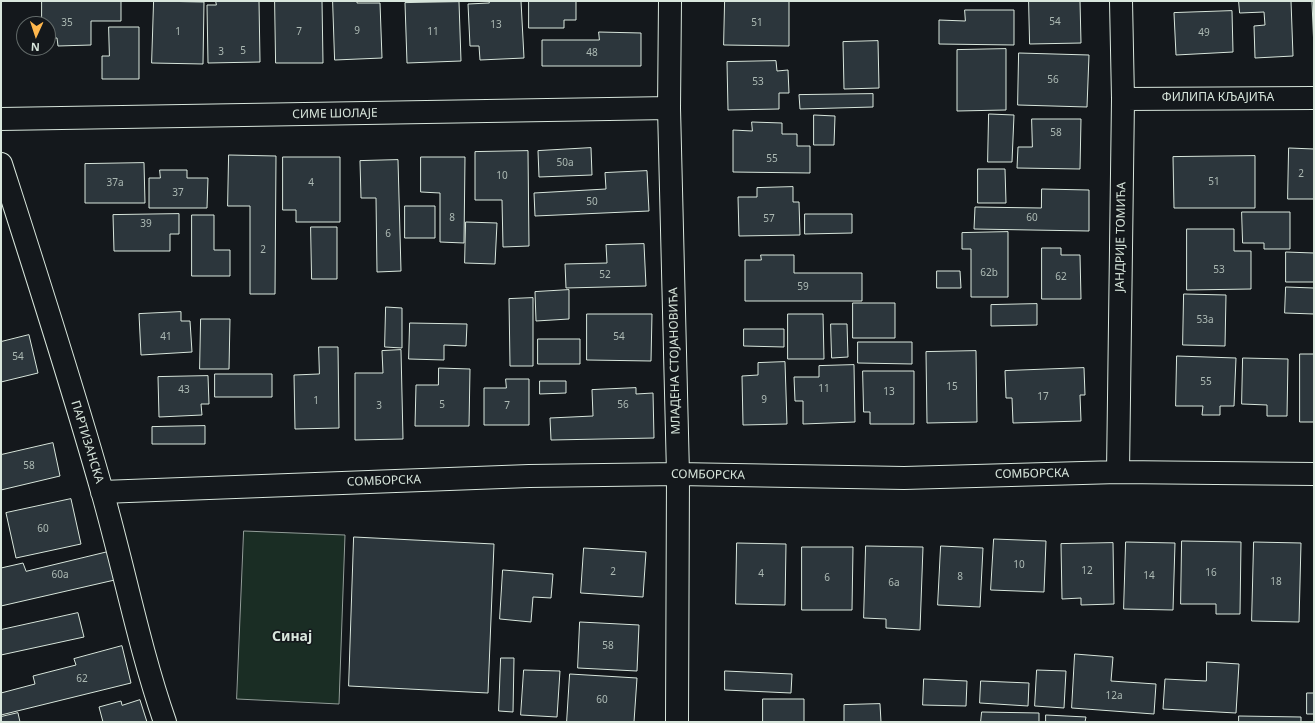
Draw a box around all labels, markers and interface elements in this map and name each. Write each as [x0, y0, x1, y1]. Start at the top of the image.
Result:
north arrow [16, 16, 56, 56]
house number: 54 [1049, 16, 1061, 28]
house number: 35 [61, 17, 73, 29]
house number: 51 [751, 17, 763, 29]
house number: 13 [490, 19, 502, 31]
house number: 9 [354, 25, 360, 37]
house number: 1 [175, 26, 181, 38]
house number: 7 [296, 26, 302, 38]
house number: 11 [427, 26, 439, 38]
house number: 49 [1198, 27, 1210, 39]
text: N [31, 40, 40, 55]
house number: 5 [240, 45, 246, 57]
house number: 3 [218, 46, 224, 58]
house number: 48 [586, 47, 598, 59]
house number: 56 [1047, 74, 1059, 86]
house number: 53 [752, 76, 764, 88]
street label: ФИЛИПА КЉАЈИЋА [1162, 91, 1274, 105]
street label: СИМЕ ШОЛАЈЕ [292, 106, 378, 122]
house number: 58 [1050, 127, 1062, 139]
house number: 55 [766, 153, 778, 165]
house number: 50a [556, 157, 574, 169]
house number: 2 [1298, 168, 1304, 180]
house number: 10 [496, 170, 508, 182]
house number: 51 [1208, 176, 1220, 188]
house number: 37a [106, 177, 124, 189]
house number: 4 [308, 177, 314, 189]
street label: ЈАНДРИЈЕ ТОМИЋА [1113, 182, 1129, 292]
house number: 37 [172, 187, 184, 199]
house number: 50 [586, 196, 598, 208]
house number: 8 [449, 212, 455, 224]
house number: 60 [1026, 212, 1038, 224]
house number: 57 [763, 213, 775, 225]
house number: 39 [140, 218, 152, 230]
house number: 6 [385, 228, 391, 240]
house number: 2 [260, 244, 266, 256]
house number: 53 [1213, 264, 1225, 276]
house number: 62b [980, 267, 998, 279]
house number: 52 [599, 269, 611, 281]
house number: 62 [1055, 271, 1067, 283]
house number: 59 [797, 281, 809, 293]
street label: МЛАДЕНА СТОЈАНОВИЋА [667, 287, 683, 435]
house number: 53a [1196, 314, 1214, 326]
house number: 41 [160, 331, 172, 343]
house number: 54 [613, 331, 625, 343]
house number: 54 [12, 351, 24, 363]
house number: 55 [1200, 376, 1212, 388]
house number: 15 [946, 381, 958, 393]
house number: 11 [818, 383, 830, 395]
house number: 43 [178, 384, 190, 396]
house number: 13 [883, 386, 895, 398]
house number: 17 [1037, 391, 1049, 403]
house number: 9 [761, 394, 767, 406]
house number: 1 [313, 395, 319, 407]
street label: ПАРТИЗАНСКА [68, 399, 106, 485]
house number: 5 [439, 399, 445, 411]
house number: 56 [617, 399, 629, 411]
house number: 3 [376, 400, 382, 412]
house number: 7 [504, 400, 510, 412]
house number: 58 [23, 460, 35, 472]
street label: СОМБОРСКА [995, 466, 1069, 482]
street label: СОМБОРСКА [671, 467, 745, 483]
street label: СОМБОРСКА [347, 473, 421, 489]
house number: 60 [37, 523, 49, 535]
house number: 10 [1013, 559, 1025, 571]
house number: 12 [1081, 565, 1093, 577]
house number: 2 [610, 566, 616, 578]
house number: 16 [1205, 567, 1217, 579]
house number: 4 [758, 568, 764, 580]
house number: 60a [51, 569, 69, 581]
house number: 14 [1143, 570, 1155, 582]
house number: 8 [957, 571, 963, 583]
house number: 6 [824, 572, 830, 584]
house number: 18 [1270, 576, 1282, 588]
house number: 6a [888, 577, 900, 589]
district label: Синај [272, 629, 312, 645]
house number: 58 [602, 640, 614, 652]
house number: 62 [76, 673, 88, 685]
house number: 12a [1105, 690, 1123, 702]
house number: 60 [596, 694, 608, 706]

